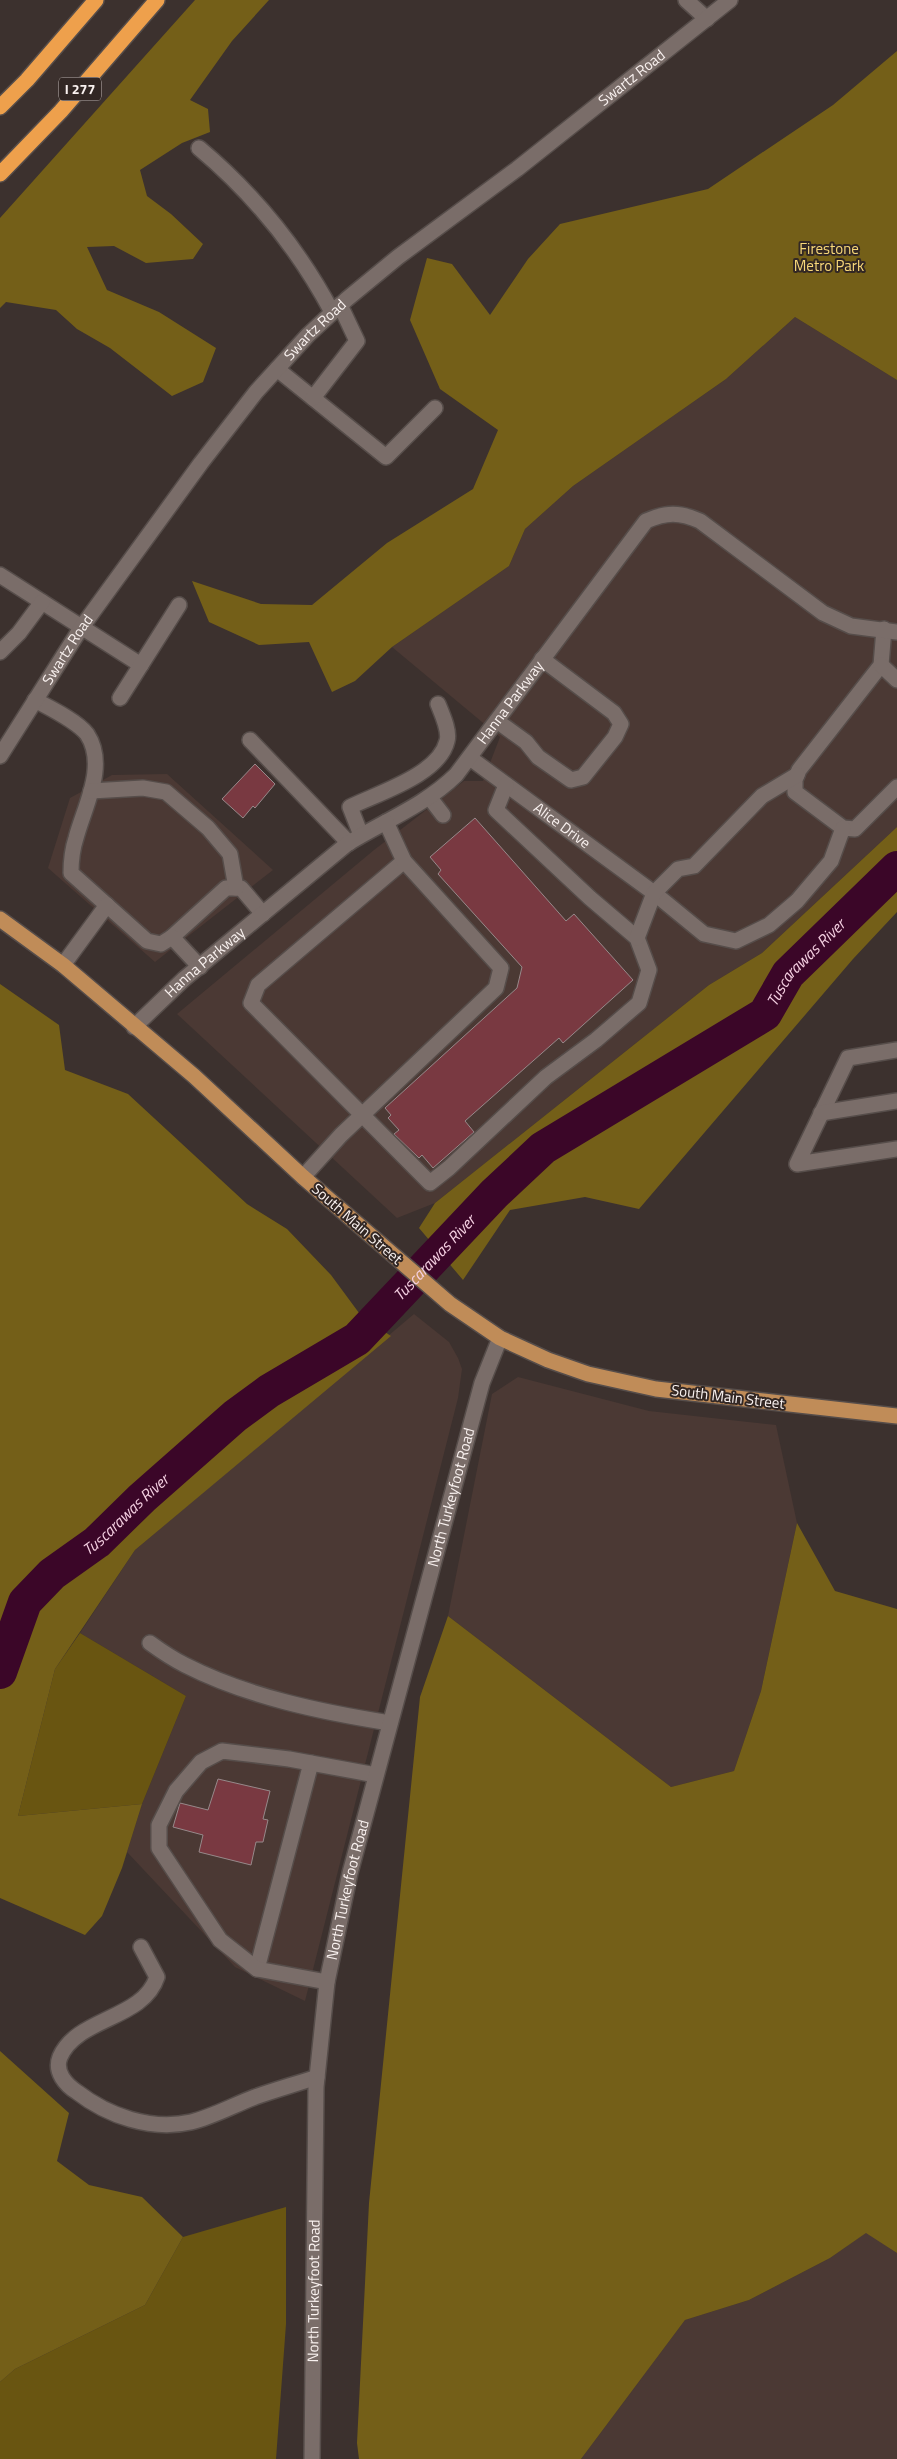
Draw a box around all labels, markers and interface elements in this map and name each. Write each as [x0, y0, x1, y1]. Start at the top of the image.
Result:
street label: Swartz Road [593, 44, 670, 111]
road number: I 277 [59, 78, 101, 100]
park label: Firestone Metro Park [794, 237, 864, 277]
street label: Swartz Road [278, 293, 351, 366]
street label: Swartz Road [36, 609, 98, 689]
street label: Hanna Parkway [471, 655, 549, 749]
street label: Alice Drive [529, 796, 596, 854]
water label: Tuscarawas River [760, 912, 852, 1010]
street label: Hanna Parkway [159, 921, 250, 1003]
street label: South Main Street [307, 1178, 408, 1270]
water label: Tuscarawas River [387, 1208, 482, 1306]
street label: South Main Street [670, 1378, 787, 1415]
street label: North Turkeyfoot Road [421, 1425, 480, 1569]
water label: Tuscarawas River [77, 1467, 175, 1561]
street label: North Turkeyfoot Road [320, 1817, 375, 1962]
street label: North Turkeyfoot Road [301, 2219, 326, 2363]

